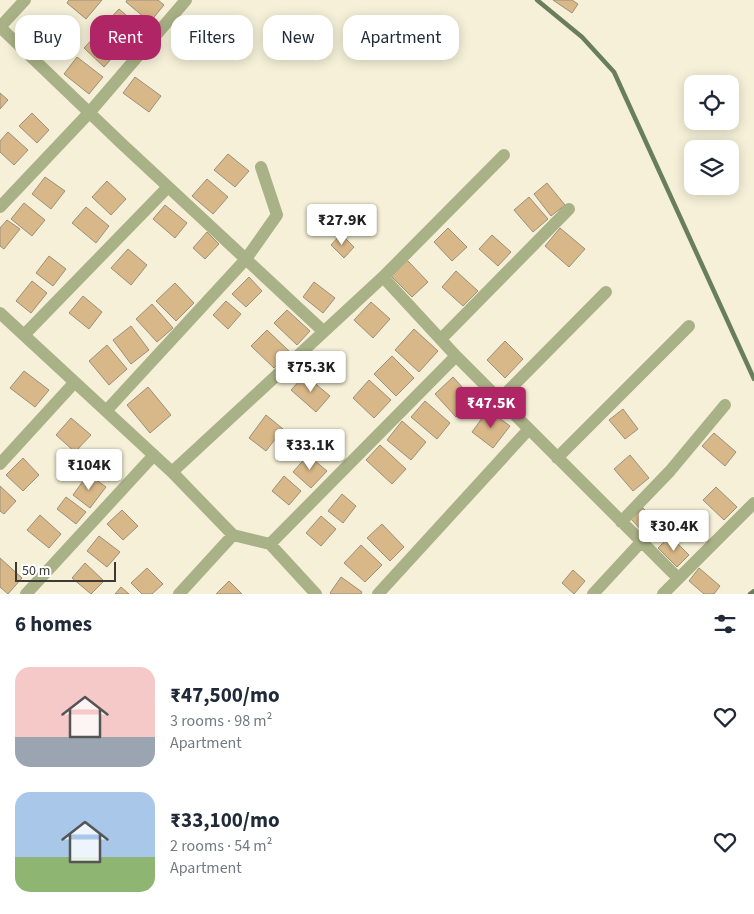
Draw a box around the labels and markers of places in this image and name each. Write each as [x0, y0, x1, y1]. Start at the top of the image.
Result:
pin: ₹27.9K [301, 204, 383, 246]
pin: ₹75.3K [270, 350, 352, 393]
pin: ₹47.5K [450, 386, 532, 429]
pin: ₹33.1K [269, 428, 351, 471]
pin: ₹104K [54, 448, 124, 491]
pin: ₹30.4K [633, 510, 715, 552]

